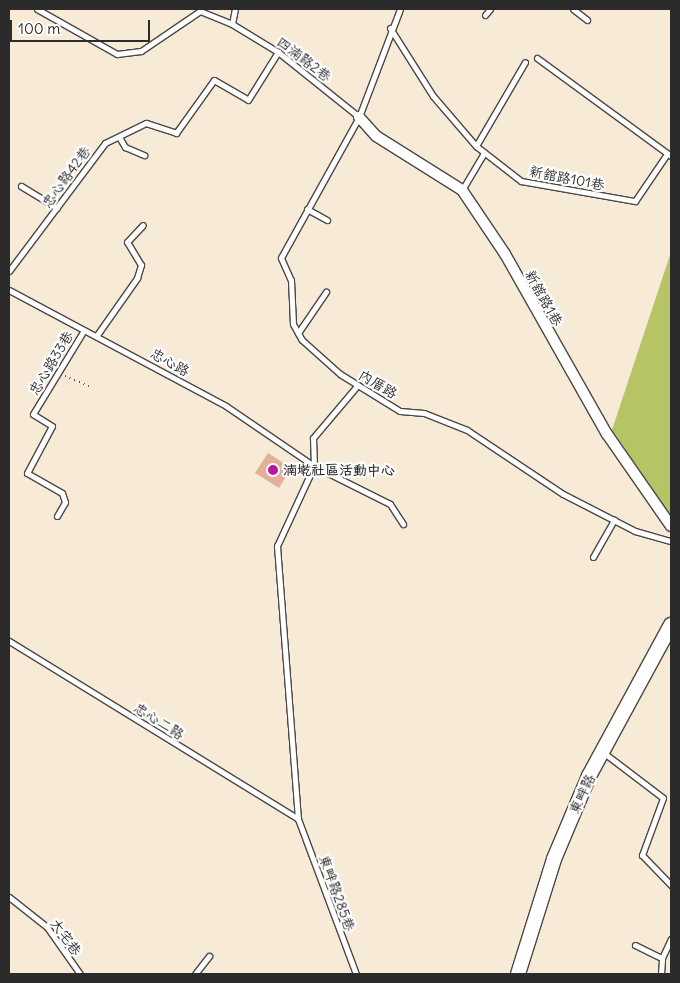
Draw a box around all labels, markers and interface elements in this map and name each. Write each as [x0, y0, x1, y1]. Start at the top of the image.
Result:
scale bar [12, 10, 152, 42]
text: 100 m [18, 19, 60, 38]
street label: 四湳路2巷 [274, 33, 334, 85]
street label: 忠心路42巷 [38, 143, 94, 211]
street label: 新舘路101巷 [528, 162, 606, 194]
street label: 新舘路1巷 [522, 267, 566, 329]
street label: 忠心路33巷 [25, 328, 77, 398]
street label: 忠心路 [148, 344, 192, 380]
street label: 內厝路 [356, 366, 400, 402]
place label: 湳墘社區活動中心 [283, 462, 395, 478]
marker: 湳墘社區活動中心 [267, 464, 279, 476]
street label: 忠心二路 [131, 699, 187, 743]
street label: 東畔路 [566, 771, 598, 817]
street label: 東畔路285巷 [315, 853, 359, 933]
street label: 大宅巷 [47, 915, 85, 959]

